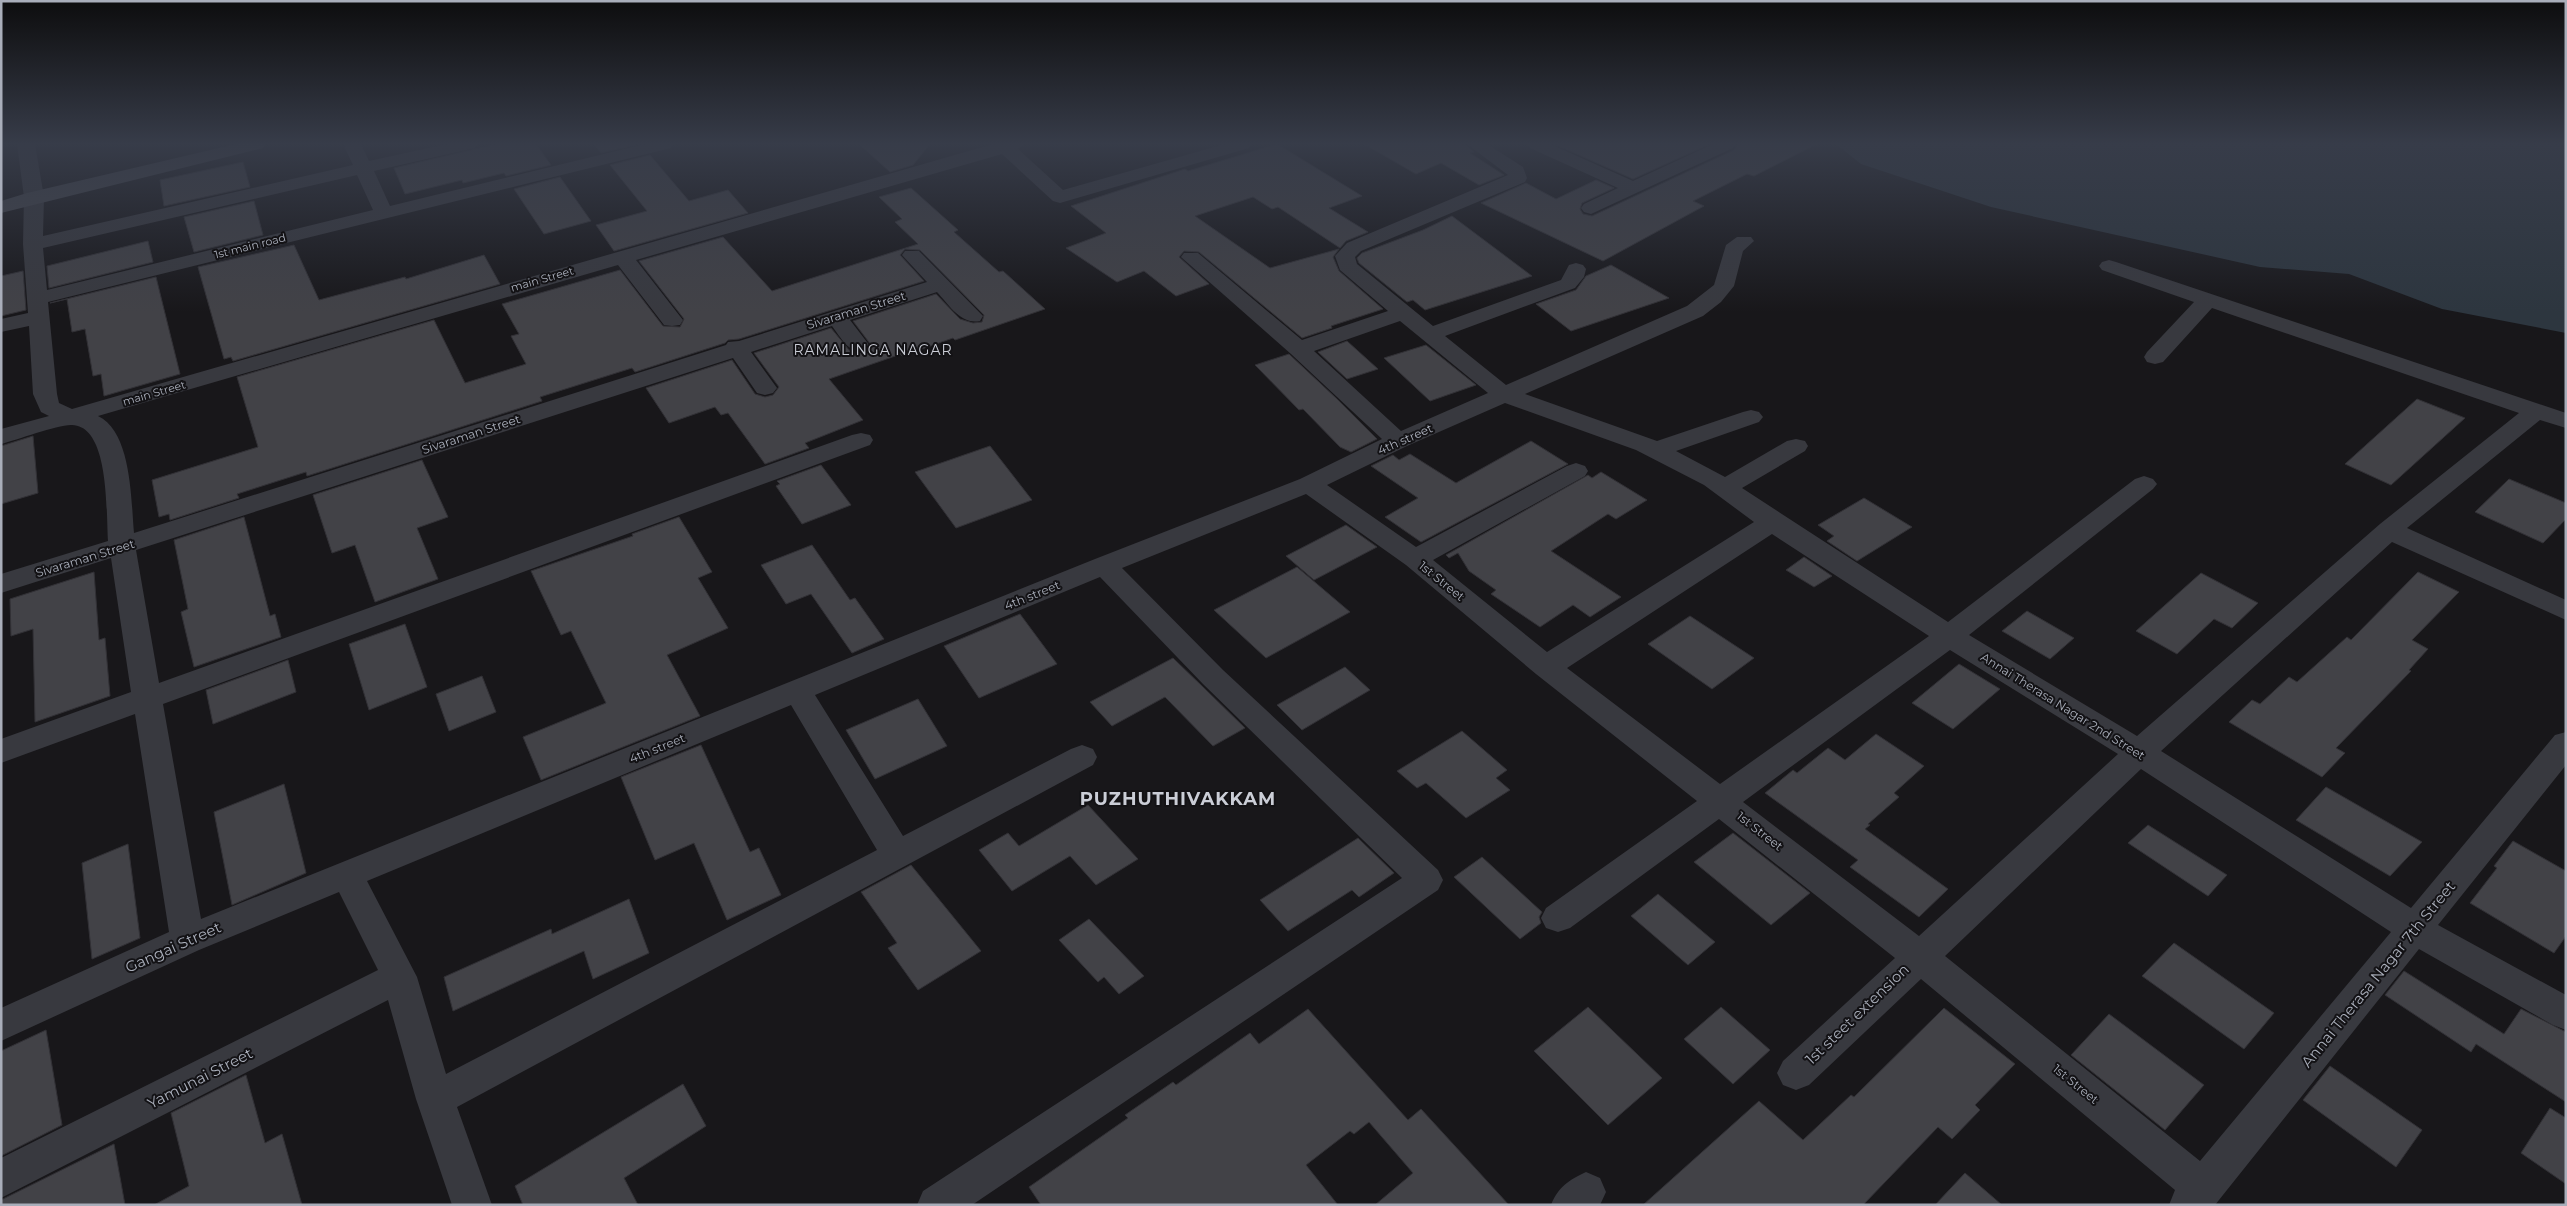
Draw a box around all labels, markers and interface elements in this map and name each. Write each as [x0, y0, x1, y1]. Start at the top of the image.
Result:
street label: 1st main road [213, 230, 287, 262]
street label: main Street [509, 263, 576, 295]
street label: Sivaraman Street [805, 288, 907, 332]
district label: RAMALINGA NAGAR [793, 341, 953, 359]
street label: main Street [121, 377, 188, 409]
street label: Sivaraman Street [420, 411, 522, 457]
street label: 4th street [1375, 420, 1435, 458]
street label: Sivaraman Street [34, 536, 136, 580]
street label: 1st Street [1416, 558, 1468, 604]
street label: 4th street [1002, 577, 1062, 613]
street label: Annai Therasa Nagar 2nd Street [1978, 649, 2148, 763]
street label: 4th street [627, 730, 687, 766]
district label: PUZHUTHIVAKKAM [1080, 788, 1276, 810]
street label: 1st Street [1734, 808, 1786, 854]
street label: Annai Therasa Nagar 7th Street [2297, 877, 2459, 1071]
street label: Gangai Street [122, 917, 224, 977]
street label: 1st steet extension [1801, 960, 1913, 1068]
street label: Yamunai Street [144, 1043, 256, 1113]
street label: 1st Street [2050, 1061, 2102, 1107]

